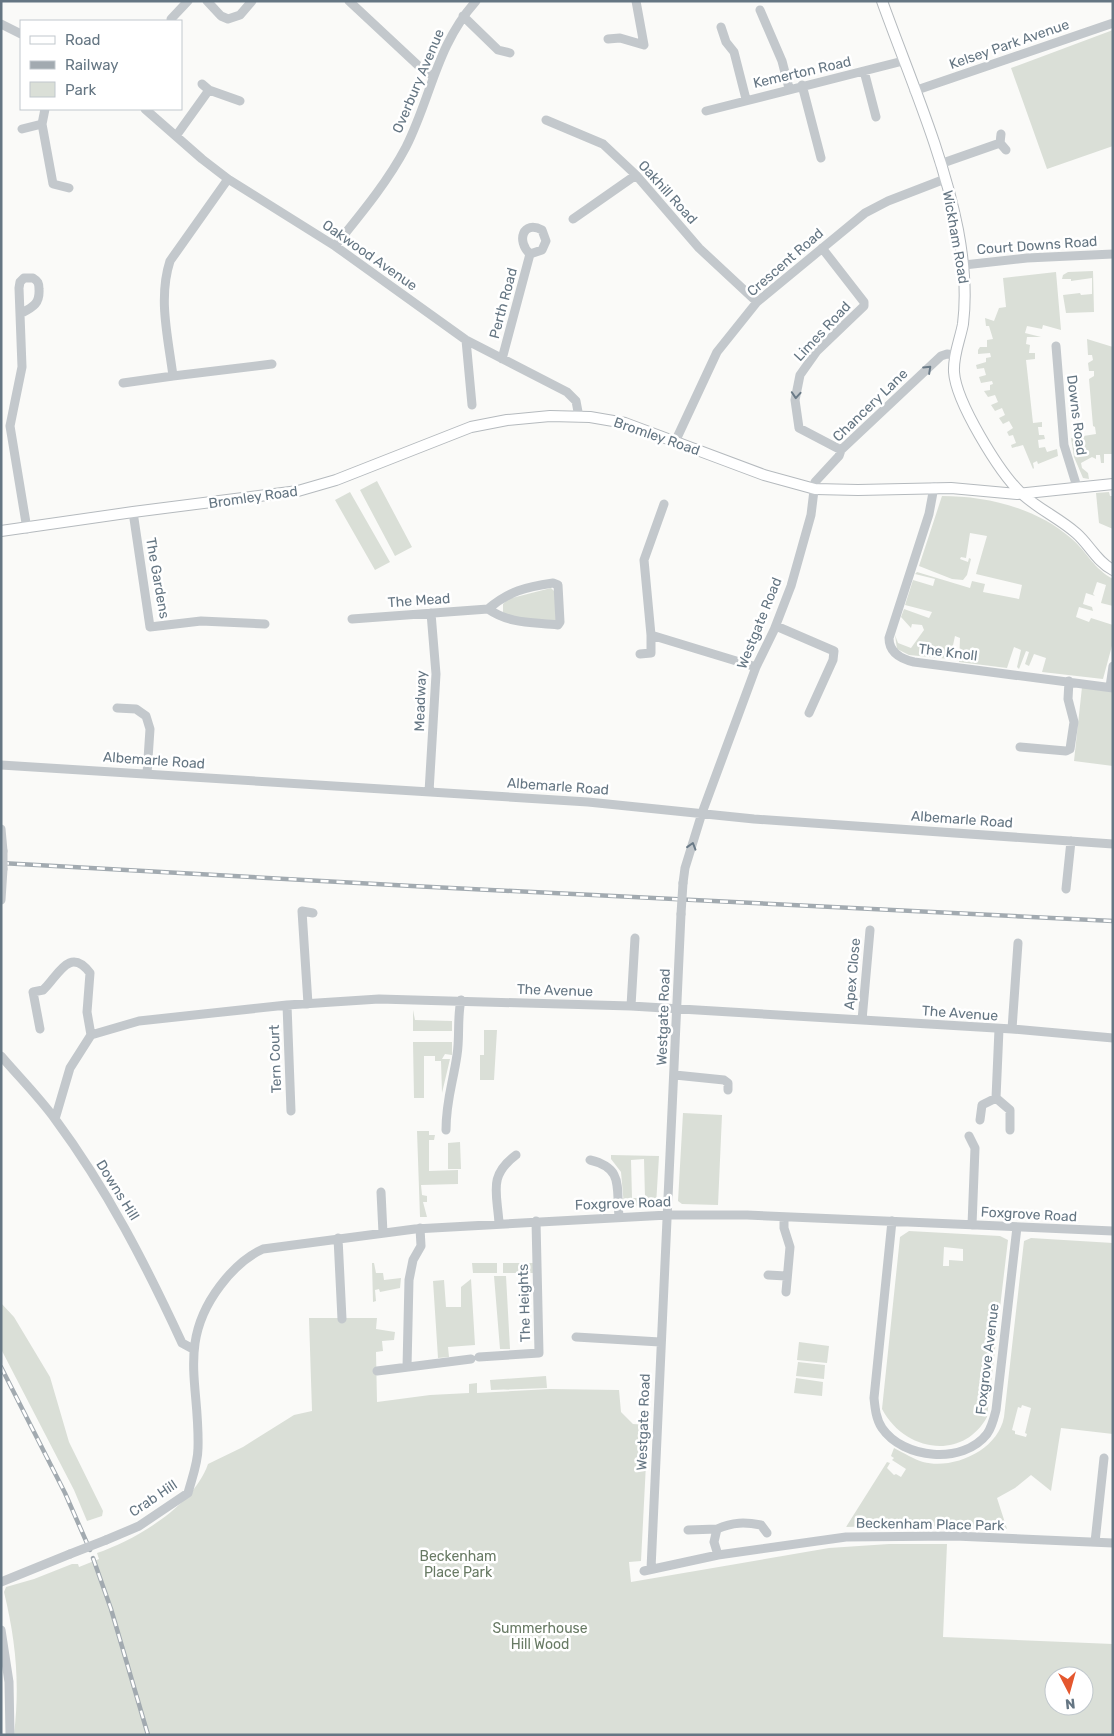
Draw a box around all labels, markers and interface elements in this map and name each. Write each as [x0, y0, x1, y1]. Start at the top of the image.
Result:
street label: Kelsey Park Avenue [947, 16, 1072, 73]
legend [20, 20, 182, 110]
street label: Overbury Avenue [389, 26, 448, 136]
text: Road [65, 31, 101, 49]
street label: Kemerton Road [751, 53, 853, 92]
text: Railway [65, 56, 119, 74]
text: Park [65, 81, 96, 99]
street label: Oakhill Road [635, 157, 701, 228]
street label: Wickham Road [939, 189, 972, 285]
street label: Oakwood Avenue [319, 216, 421, 295]
street label: Crescent Road [744, 225, 827, 300]
street label: Court Downs Road [976, 233, 1098, 258]
street label: Perth Road [486, 266, 521, 340]
street label: Limes Road [790, 298, 854, 365]
street label: Chancery Lane [829, 365, 911, 445]
one-way arrow [922, 366, 931, 375]
street label: Downs Road [1063, 374, 1090, 456]
one-way arrow [790, 391, 801, 399]
street label: Bromley Road [612, 414, 702, 459]
street label: Bromley Road [207, 483, 299, 512]
street label: The Gardens [142, 536, 173, 620]
street label: Westgate Road [733, 575, 786, 671]
street label: The Mead [387, 590, 451, 611]
street label: The Knoll [917, 640, 978, 665]
street label: Meadway [411, 670, 430, 732]
street label: Albemarle Road [102, 748, 206, 773]
street label: Albemarle Road [506, 774, 610, 799]
street label: Albemarle Road [910, 807, 1014, 832]
one-way arrow [686, 842, 696, 851]
street label: Apex Close [841, 937, 864, 1011]
street label: Westgate Road [653, 968, 674, 1066]
street label: The Avenue [517, 981, 594, 1000]
street label: The Avenue [921, 1002, 999, 1025]
street label: Tern Court [266, 1024, 285, 1093]
street label: Downs Hill [92, 1157, 143, 1224]
street label: Foxgrove Road [575, 1193, 672, 1214]
street label: Foxgrove Road [980, 1203, 1078, 1226]
street label: The Heights [515, 1264, 534, 1342]
street label: Foxgrove Avenue [972, 1302, 1003, 1416]
street label: Westgate Road [633, 1373, 654, 1471]
street label: Crab Hill [126, 1476, 181, 1521]
street label: Beckenham Place Park [856, 1515, 1005, 1534]
park label: Beckenham Place Park [420, 1548, 496, 1581]
park label: Summerhouse Hill Wood [492, 1620, 588, 1653]
north arrow [1044, 1666, 1094, 1716]
text: N [1064, 1694, 1076, 1712]

